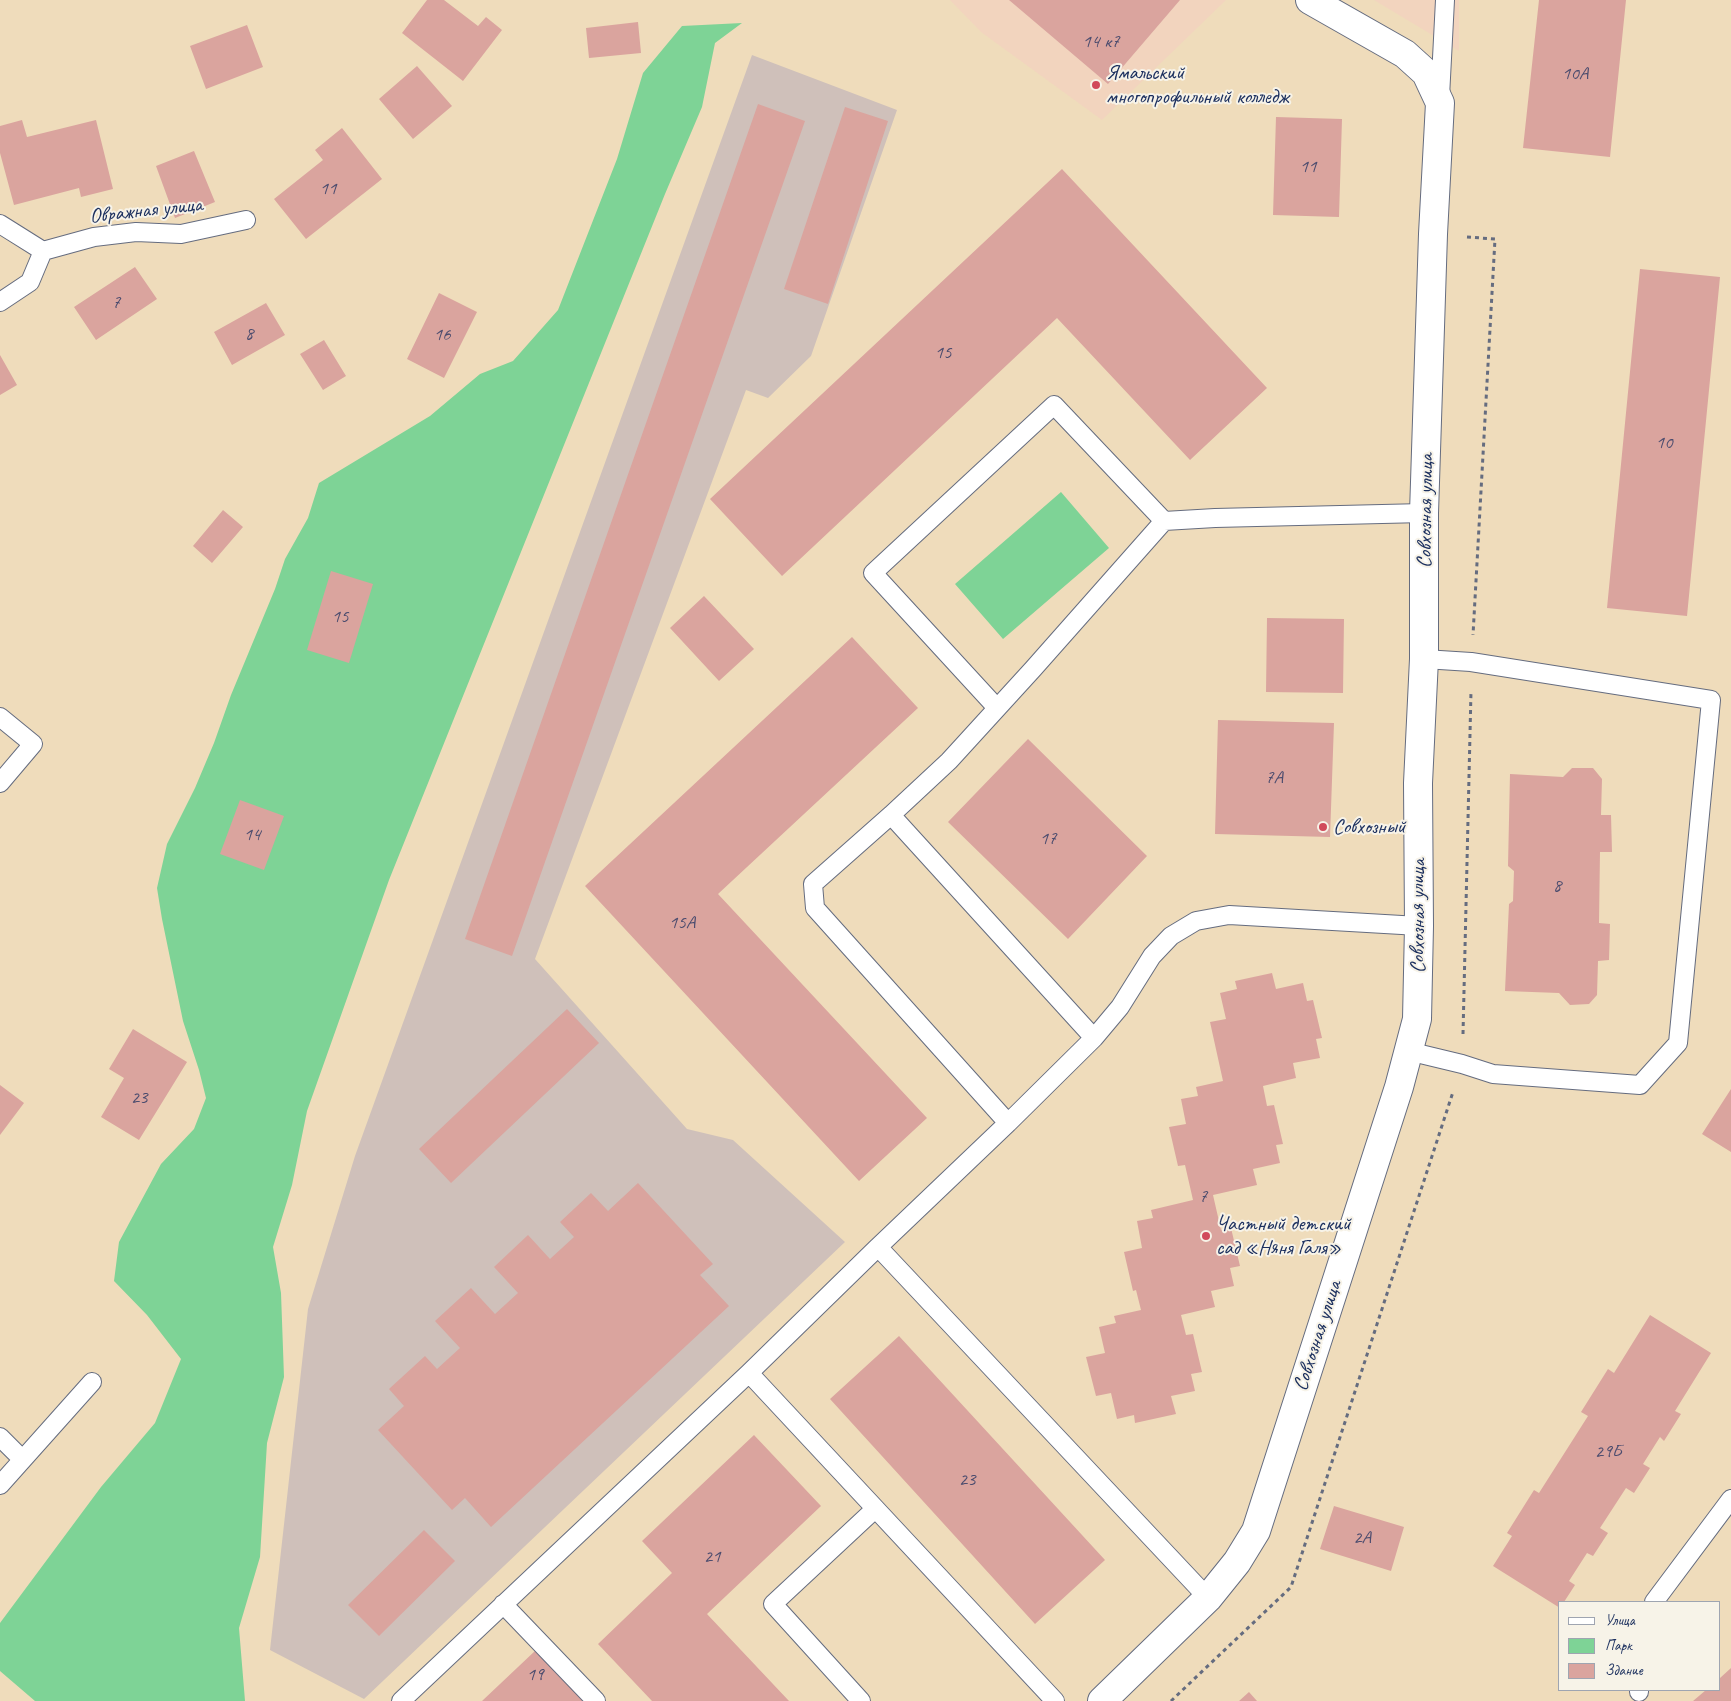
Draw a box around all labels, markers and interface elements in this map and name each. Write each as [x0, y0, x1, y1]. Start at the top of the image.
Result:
house number: 14 к7 [1082, 31, 1120, 53]
place label: Ямальский многопрофильный колледж [1106, 60, 1289, 110]
house number: 10А [1562, 63, 1588, 85]
marker: Ямальский многопрофильный колледж [1090, 79, 1102, 91]
house number: 11 [1299, 156, 1317, 178]
house number: 11 [319, 178, 337, 200]
street label: Овражная улица [88, 193, 204, 229]
house number: 7 [112, 292, 120, 314]
house number: 8 [245, 323, 253, 345]
house number: 16 [433, 324, 451, 346]
house number: 15 [934, 342, 952, 364]
house number: 10 [1655, 432, 1673, 454]
street label: Совхозная улица [1412, 454, 1440, 568]
house number: 15 [331, 606, 349, 628]
house number: 7А [1265, 767, 1283, 789]
place label: Совхозный [1333, 814, 1405, 840]
marker: Совхозный [1317, 821, 1329, 833]
house number: 14 [243, 824, 261, 846]
house number: 17 [1039, 828, 1057, 850]
street label: Совхозная улица [1405, 859, 1431, 973]
house number: 8 [1553, 875, 1561, 897]
house number: 15А [669, 912, 695, 934]
house number: 23 [130, 1087, 148, 1109]
house number: 7 [1199, 1186, 1207, 1208]
place label: Частный детский сад «Няня Галя» [1216, 1211, 1351, 1261]
marker: Частный детский сад «Няня Галя» [1200, 1230, 1212, 1242]
street label: Совхозная улица [1288, 1278, 1348, 1394]
house number: 29Б [1595, 1441, 1621, 1463]
house number: 23 [958, 1469, 976, 1491]
house number: 2А [1353, 1527, 1371, 1549]
house number: 21 [703, 1546, 721, 1568]
legend [1558, 1601, 1721, 1691]
text: Улица [1605, 1611, 1635, 1630]
text: Парк [1605, 1636, 1632, 1655]
text: Здание [1605, 1661, 1643, 1680]
house number: 19 [526, 1664, 544, 1686]

